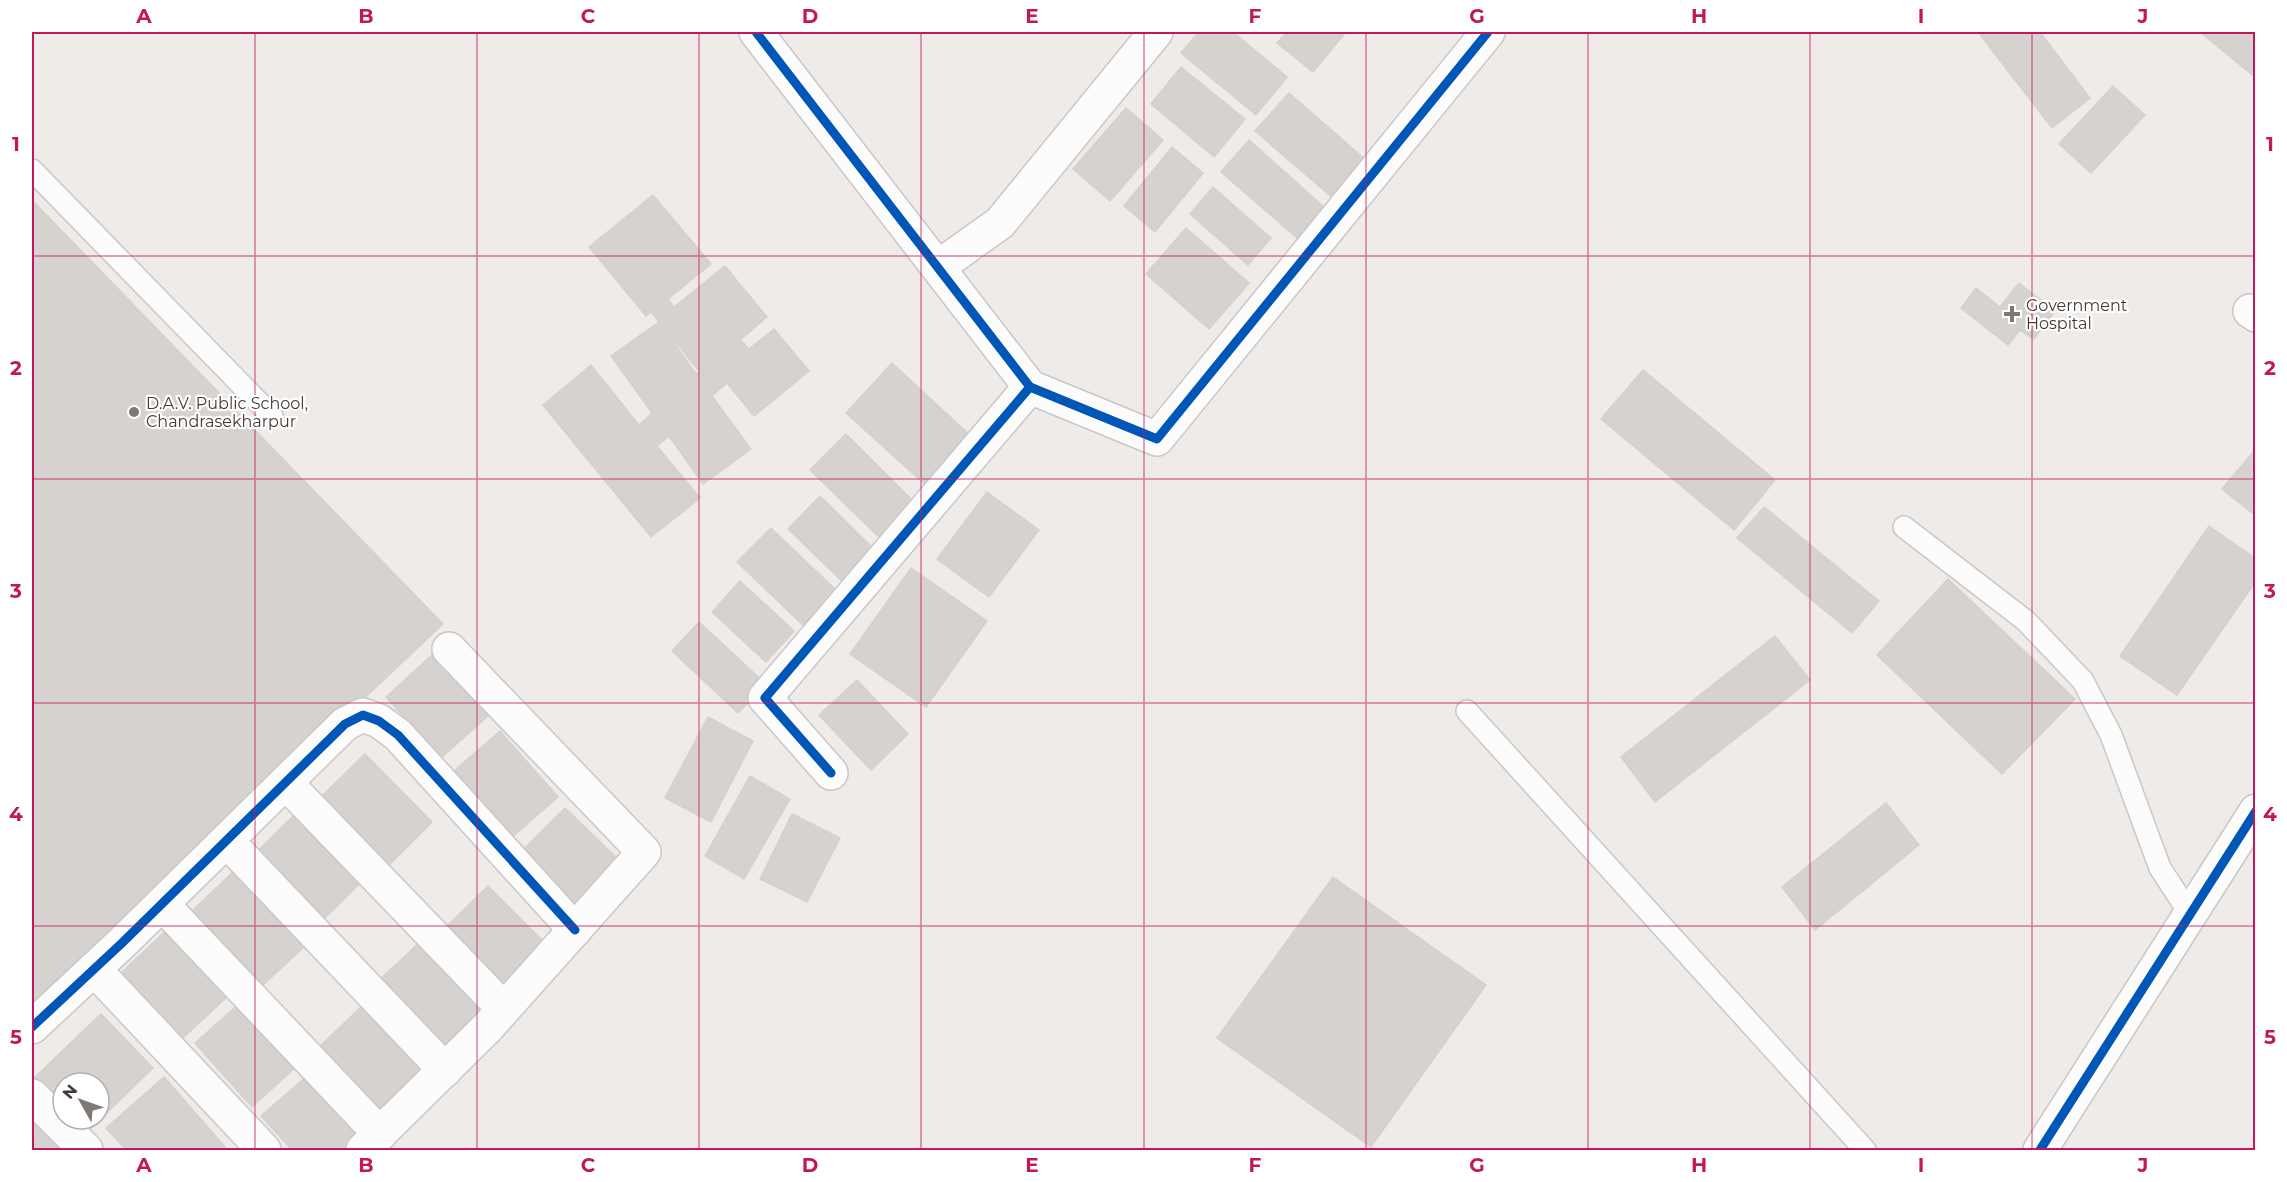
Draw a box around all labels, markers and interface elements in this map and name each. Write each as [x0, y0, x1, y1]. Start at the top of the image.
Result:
text: A [135, 4, 152, 28]
text: B [358, 4, 374, 28]
text: C [581, 4, 596, 28]
text: D [802, 4, 818, 28]
text: E [1025, 4, 1039, 28]
text: F [1249, 4, 1262, 28]
text: G [1469, 4, 1485, 28]
text: H [1691, 4, 1707, 28]
text: I [1918, 4, 1924, 28]
text: J [2137, 4, 2148, 28]
text: 1 [12, 132, 20, 156]
text: 1 [2266, 132, 2274, 156]
place label: Government Hospital [2026, 296, 2128, 333]
marker: Government Hospital [2003, 305, 2021, 323]
text: 2 [10, 356, 22, 380]
text: 2 [2264, 356, 2276, 380]
place label: D.A.V. Public School, Chandrasekharpur [146, 394, 308, 431]
marker: D.A.V. Public School, Chandrasekharpur [127, 405, 141, 419]
text: 3 [9, 579, 22, 603]
text: 3 [2263, 579, 2276, 603]
text: 4 [9, 802, 23, 826]
text: 4 [2263, 802, 2277, 826]
text: 5 [10, 1025, 22, 1049]
text: 5 [2264, 1025, 2276, 1049]
north arrow [51, 1071, 111, 1131]
text: N [58, 1081, 81, 1103]
text: A [135, 1153, 152, 1177]
text: B [358, 1153, 374, 1177]
text: C [581, 1153, 596, 1177]
text: D [802, 1153, 818, 1177]
text: E [1025, 1153, 1039, 1177]
text: F [1249, 1153, 1262, 1177]
text: G [1469, 1153, 1485, 1177]
text: H [1691, 1153, 1707, 1177]
text: I [1918, 1153, 1924, 1177]
text: J [2137, 1153, 2148, 1177]

